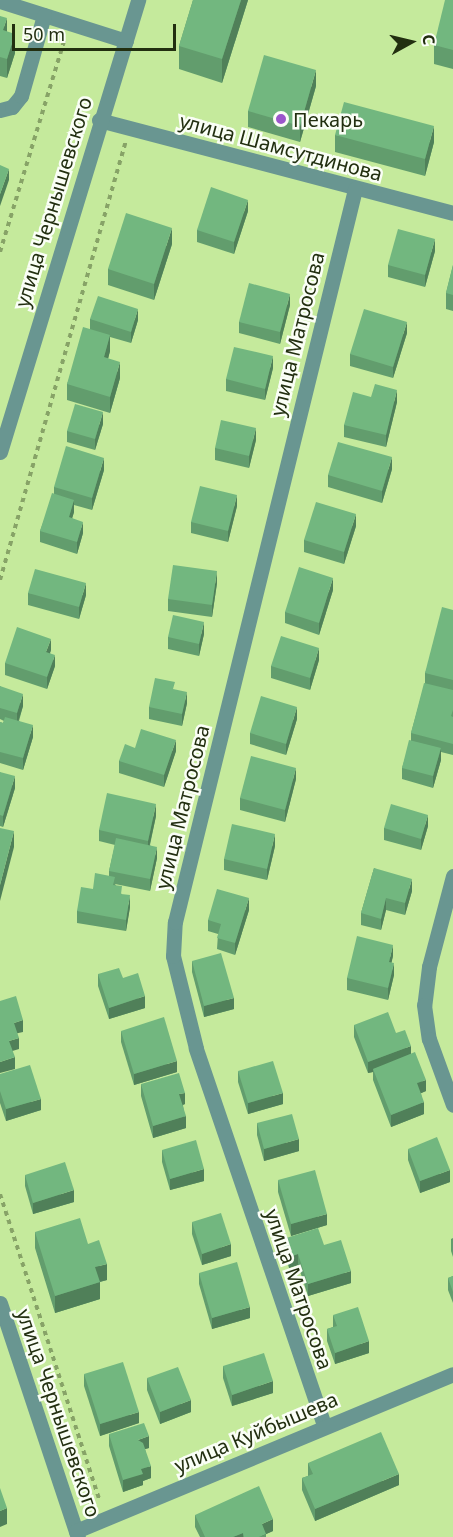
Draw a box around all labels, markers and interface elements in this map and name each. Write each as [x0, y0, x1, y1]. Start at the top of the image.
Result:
scale bar [15, 12, 178, 50]
north arrow [381, 12, 441, 72]
text: 50 m [23, 22, 65, 46]
text: С [417, 33, 440, 46]
street label: улица Чернышевского [10, 94, 96, 310]
place label: Пекарь [293, 107, 363, 131]
street label: улица Шамсутдинова [177, 108, 385, 186]
marker: Пекарь [274, 112, 288, 126]
street label: улица Матросова [265, 249, 329, 419]
street label: улица Матросова [150, 722, 214, 892]
street label: улица Матросова [260, 1206, 338, 1372]
street label: улица Чернышевского [12, 1306, 106, 1520]
street label: улица Куйбышева [171, 1387, 341, 1477]

